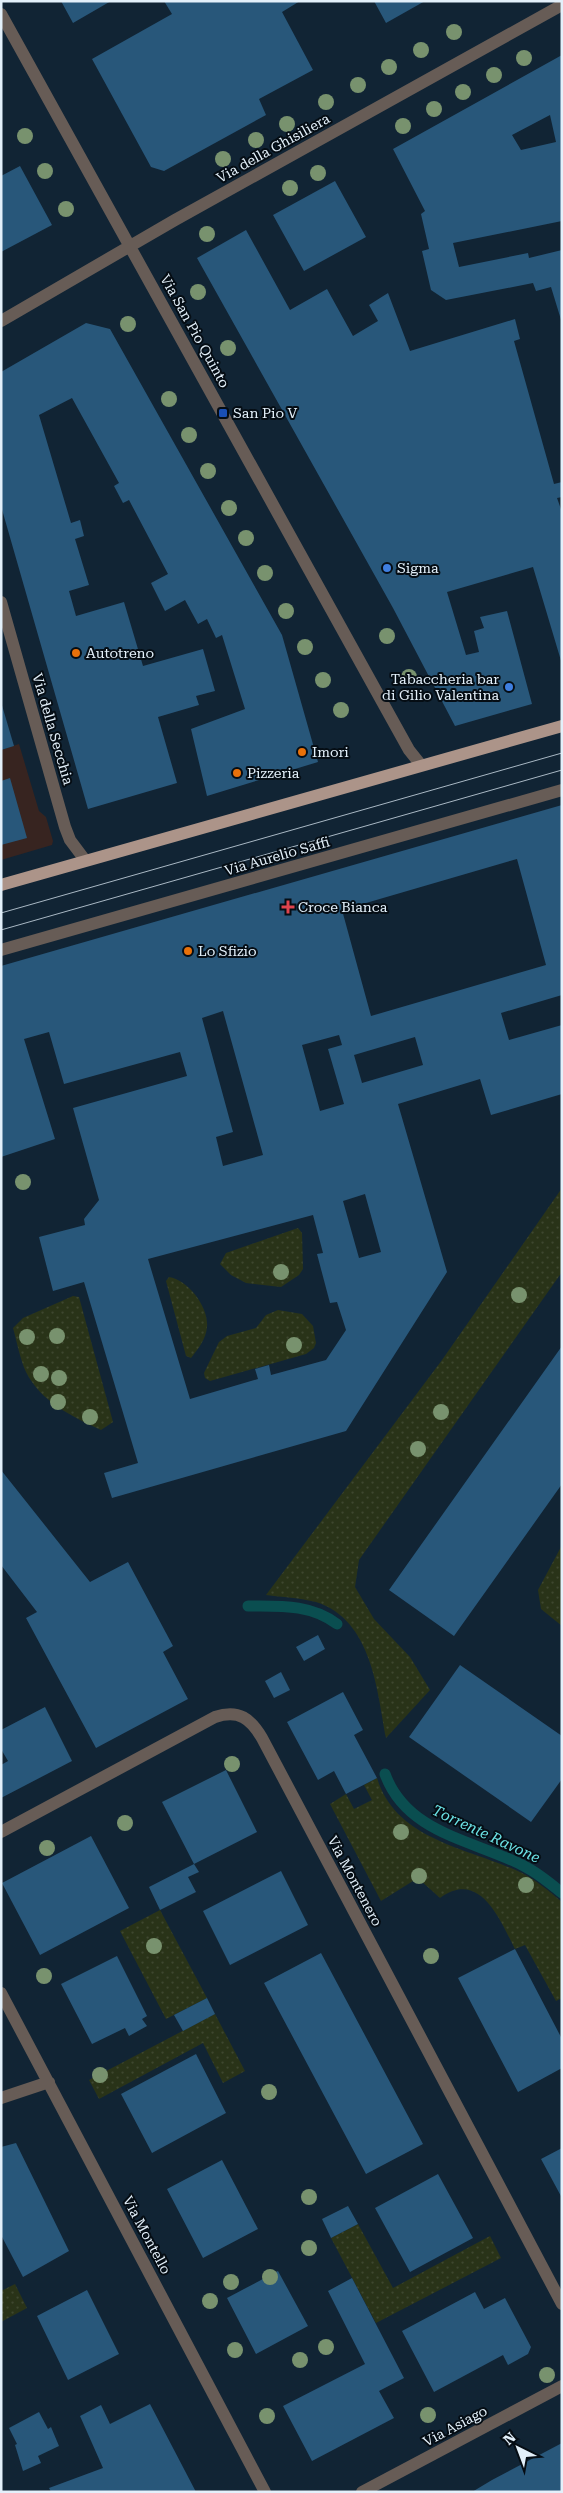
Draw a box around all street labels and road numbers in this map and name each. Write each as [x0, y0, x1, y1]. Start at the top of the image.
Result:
street label: Via della Ghisiliera [214, 110, 333, 186]
street label: Via San Pio Quinto [157, 272, 233, 390]
street label: Via della Secchia [29, 671, 77, 787]
street label: Via Aurelio Saffi [223, 833, 331, 879]
street label: Via Montenero [324, 1833, 386, 1929]
street label: Via Montello [120, 2193, 174, 2277]
street label: Via Asiago [420, 2402, 490, 2450]

